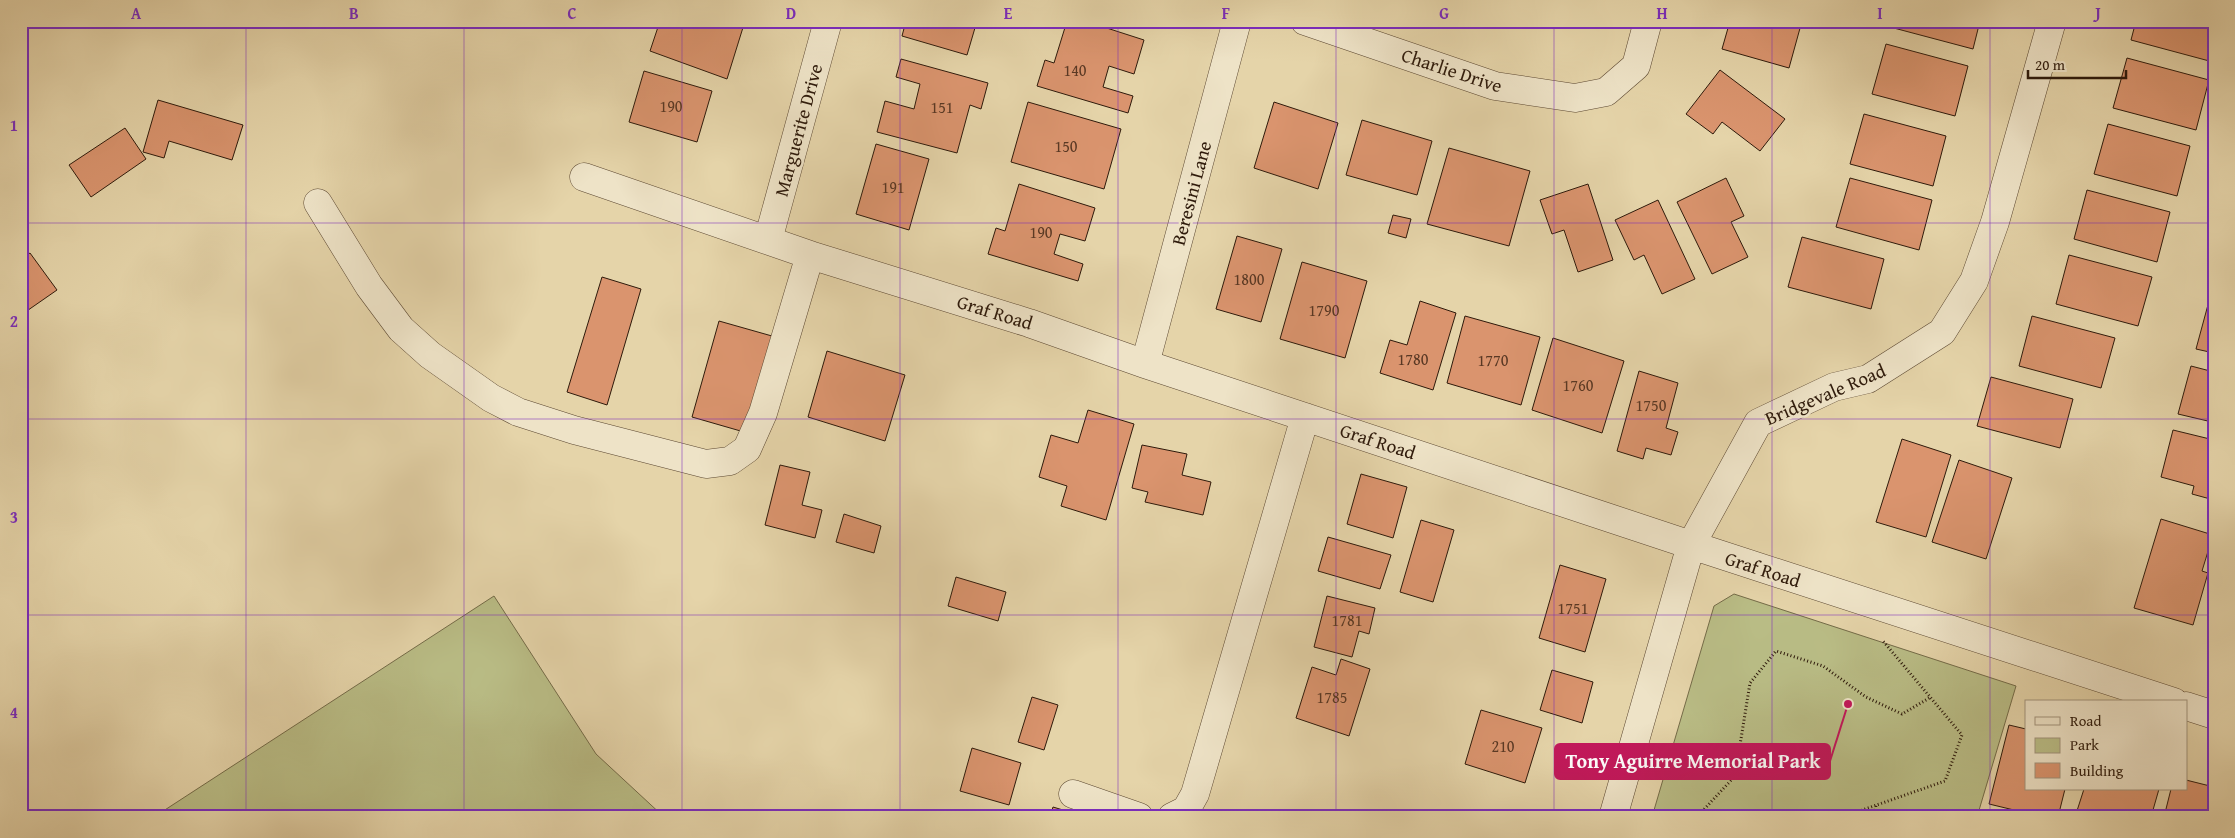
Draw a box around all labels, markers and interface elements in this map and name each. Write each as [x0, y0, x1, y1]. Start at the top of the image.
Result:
text: A [131, 1, 142, 25]
text: B [349, 1, 359, 25]
text: C [567, 1, 577, 25]
text: D [786, 1, 796, 25]
text: E [1004, 1, 1013, 25]
text: F [1222, 1, 1230, 25]
text: G [1439, 1, 1449, 25]
text: H [1656, 1, 1668, 25]
text: I [1877, 1, 1883, 25]
text: J [2092, 1, 2101, 25]
street label: Charlie Drive [1398, 41, 1506, 99]
scale bar [2028, 48, 2125, 80]
text: 20 m [2035, 54, 2066, 75]
house number: 140 [1063, 58, 1087, 82]
street label: Marguerite Drive [767, 60, 829, 200]
house number: 190 [659, 94, 683, 118]
house number: 151 [930, 95, 954, 119]
text: 1 [10, 113, 18, 137]
house number: 150 [1054, 134, 1078, 158]
street label: Beresini Lane [1164, 138, 1218, 248]
house number: 191 [881, 175, 905, 199]
house number: 190 [1029, 220, 1053, 244]
house number: 1800 [1234, 267, 1265, 291]
street label: Graf Road [954, 287, 1037, 337]
house number: 1790 [1309, 298, 1340, 322]
text: 2 [10, 309, 18, 333]
house number: 1780 [1398, 347, 1429, 371]
house number: 1770 [1478, 348, 1509, 372]
street label: Bridgevale Road [1760, 356, 1890, 432]
house number: 1760 [1563, 373, 1594, 397]
house number: 1750 [1636, 393, 1667, 417]
street label: Graf Road [1337, 416, 1420, 467]
text: 3 [10, 505, 18, 529]
street label: Graf Road [1722, 544, 1805, 595]
house number: 1751 [1558, 596, 1588, 620]
house number: 1781 [1332, 608, 1362, 632]
house number: 1785 [1317, 685, 1347, 709]
text: 4 [10, 700, 18, 724]
legend [2025, 700, 2188, 790]
text: Road [2070, 710, 2101, 731]
house number: 210 [1491, 734, 1515, 758]
text: Park [2070, 734, 2099, 755]
callout: Tony Aguirre Memorial Park [1555, 744, 1830, 779]
text: Tony Aguirre Memorial Park [1566, 746, 1821, 775]
text: Building [2070, 760, 2124, 781]

